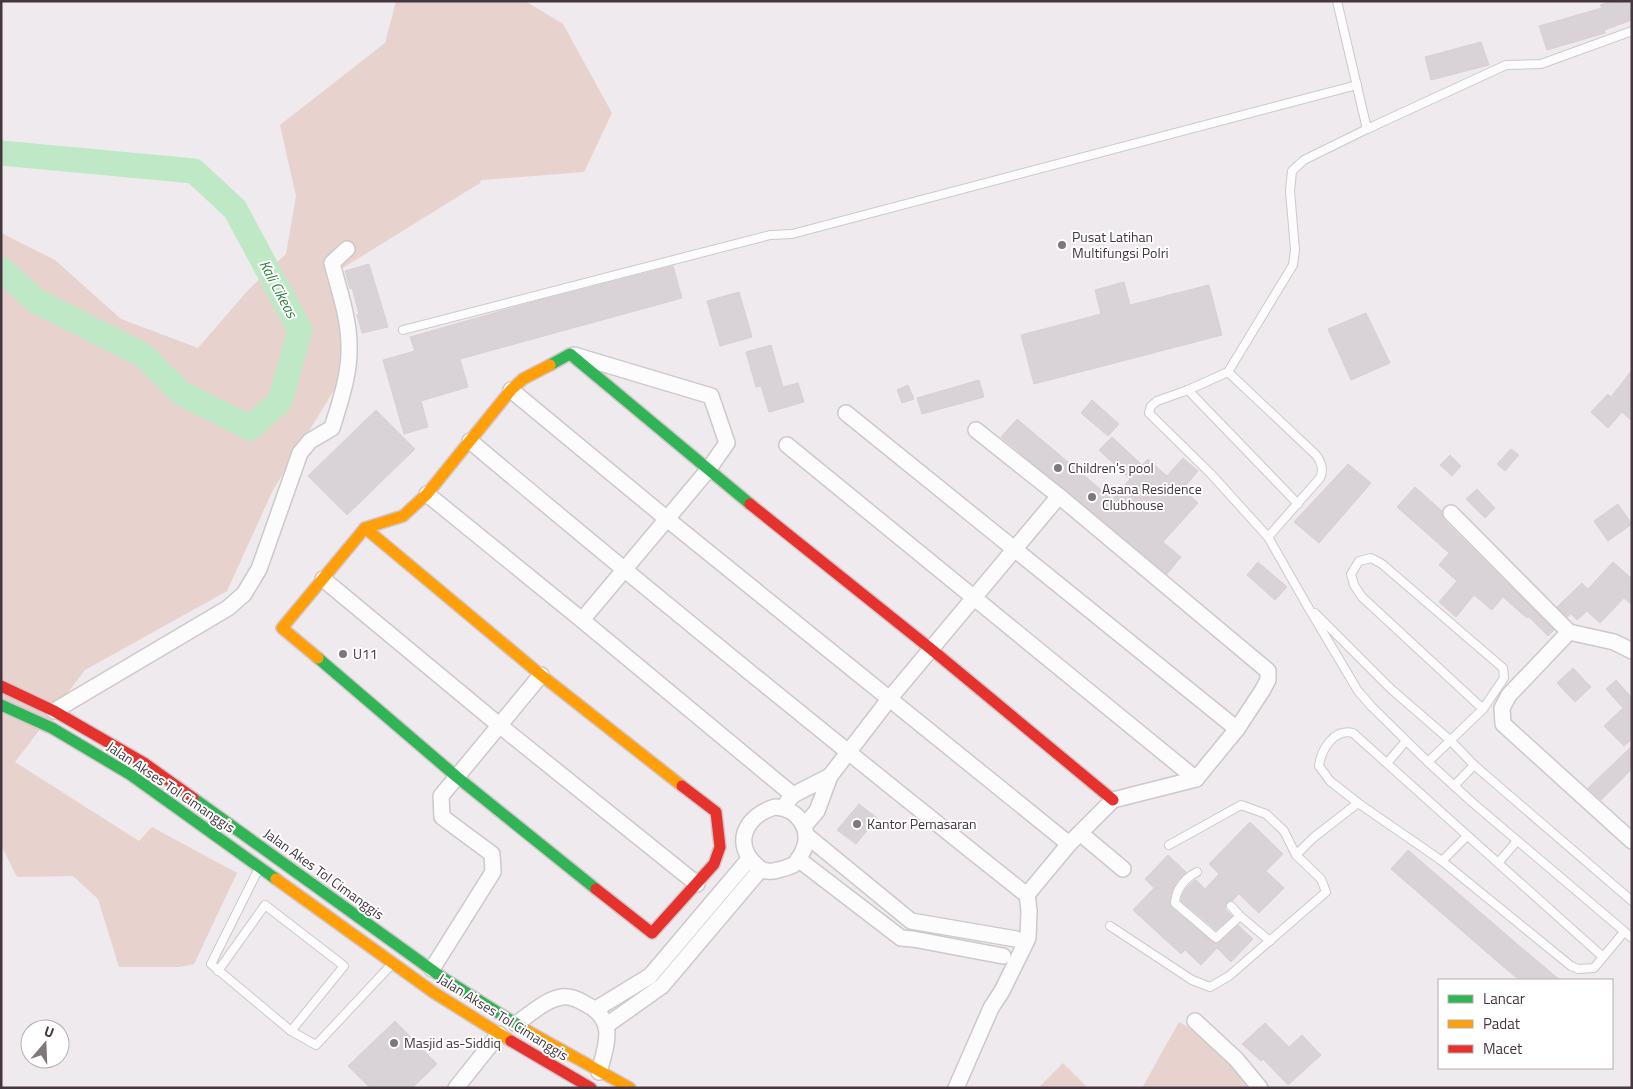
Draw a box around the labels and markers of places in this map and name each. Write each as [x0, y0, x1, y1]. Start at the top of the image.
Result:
place label: Pusat Latihan Multifungsi Polri [1072, 226, 1169, 263]
marker: Pusat Latihan Multifungsi Polri [1056, 239, 1068, 251]
place label: Children's pool [1068, 457, 1154, 478]
marker: Children's pool [1052, 462, 1064, 474]
place label: Asana Residence Clubhouse [1102, 478, 1202, 515]
marker: Asana Residence Clubhouse [1086, 491, 1098, 503]
place label: U11 [353, 643, 378, 664]
marker: U11 [337, 648, 349, 660]
place label: Kantor Pemasaran [867, 813, 977, 834]
marker: Kantor Pemasaran [851, 818, 863, 830]
place label: Masjid as-Siddiq [404, 1032, 501, 1053]
marker: Masjid as-Siddiq [388, 1037, 400, 1049]

